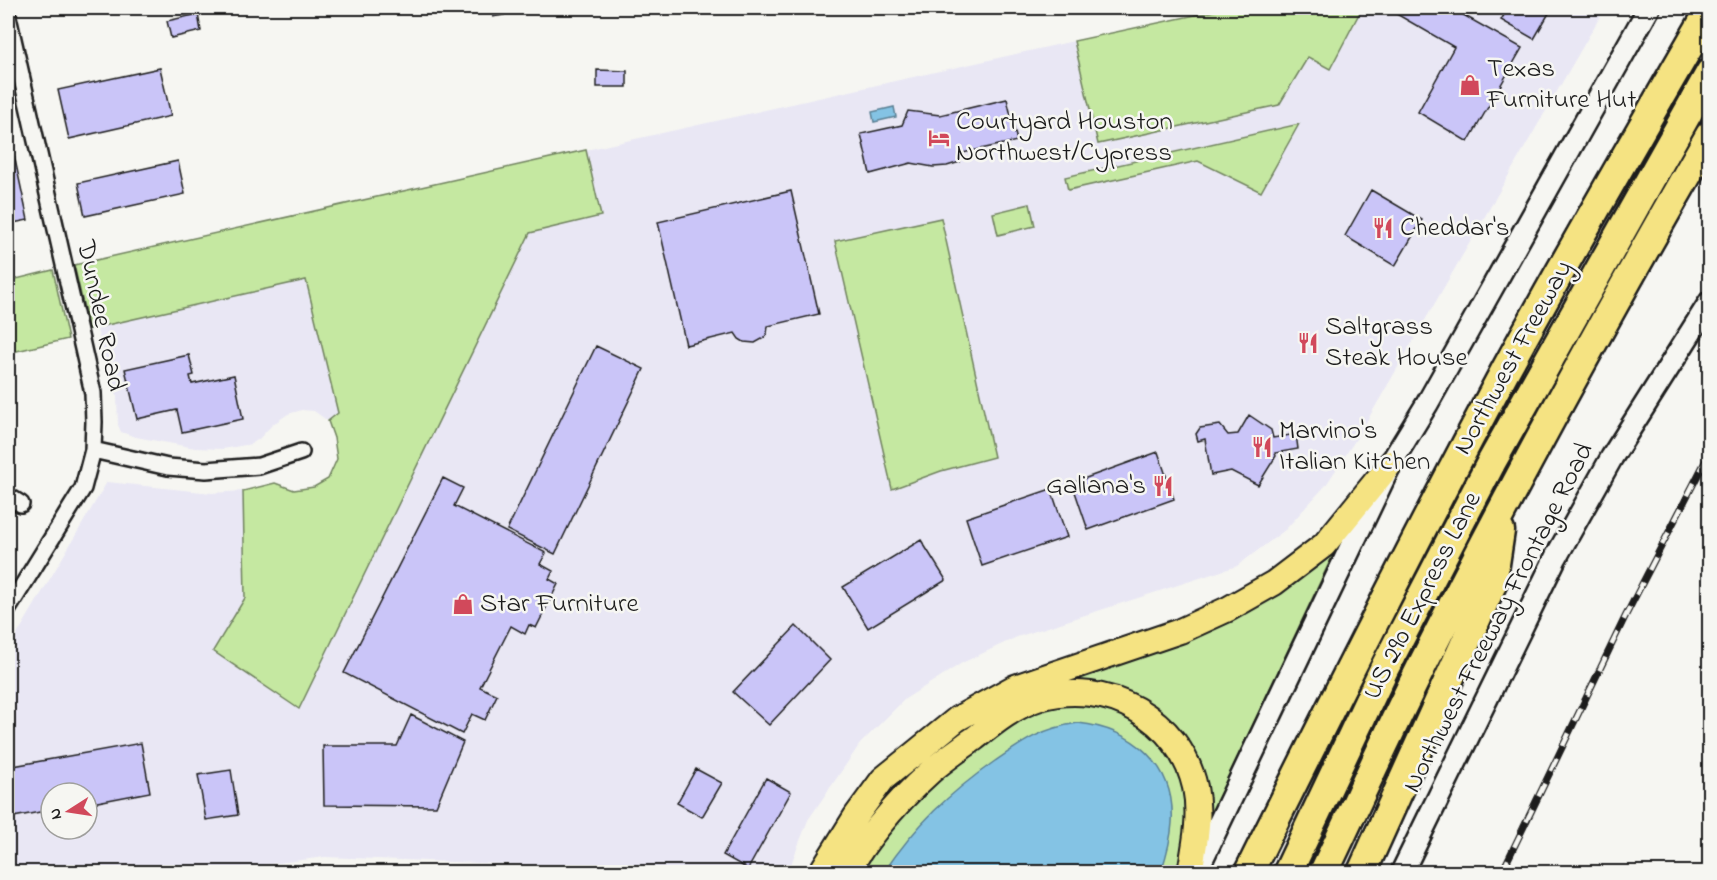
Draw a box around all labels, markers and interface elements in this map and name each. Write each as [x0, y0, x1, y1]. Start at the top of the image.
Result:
place label: Texas Furniture Hut [1486, 50, 1636, 120]
shop icon: Texas Furniture Hut [1458, 73, 1482, 97]
place label: Courtyard Houston Northwest/Cypress [956, 103, 1173, 173]
hotel icon: Courtyard Houston Northwest/Cypress [927, 126, 951, 150]
place label: Cheddar's [1400, 209, 1510, 248]
restaurant icon: Cheddar's [1371, 216, 1395, 240]
street label: Dundee Road [65, 236, 135, 395]
street label: Northwest Freeway [1444, 254, 1584, 462]
place label: Saltgrass Steak House [1325, 308, 1468, 378]
restaurant icon: Saltgrass Steak House [1296, 331, 1320, 355]
place label: Marvino's Italian Kitchen [1279, 412, 1430, 482]
restaurant icon: Marvino's Italian Kitchen [1250, 435, 1274, 459]
street label: Northwest Freeway Frontage Road [1393, 436, 1605, 800]
place label: Galiana's [1046, 467, 1146, 506]
restaurant icon: Galiana's [1151, 474, 1175, 498]
street label: US 290 Express Lane [1354, 484, 1493, 707]
place label: Star Furniture [480, 585, 639, 624]
shop icon: Star Furniture [451, 592, 475, 616]
north arrow [39, 781, 99, 841]
text: N [43, 806, 69, 821]

